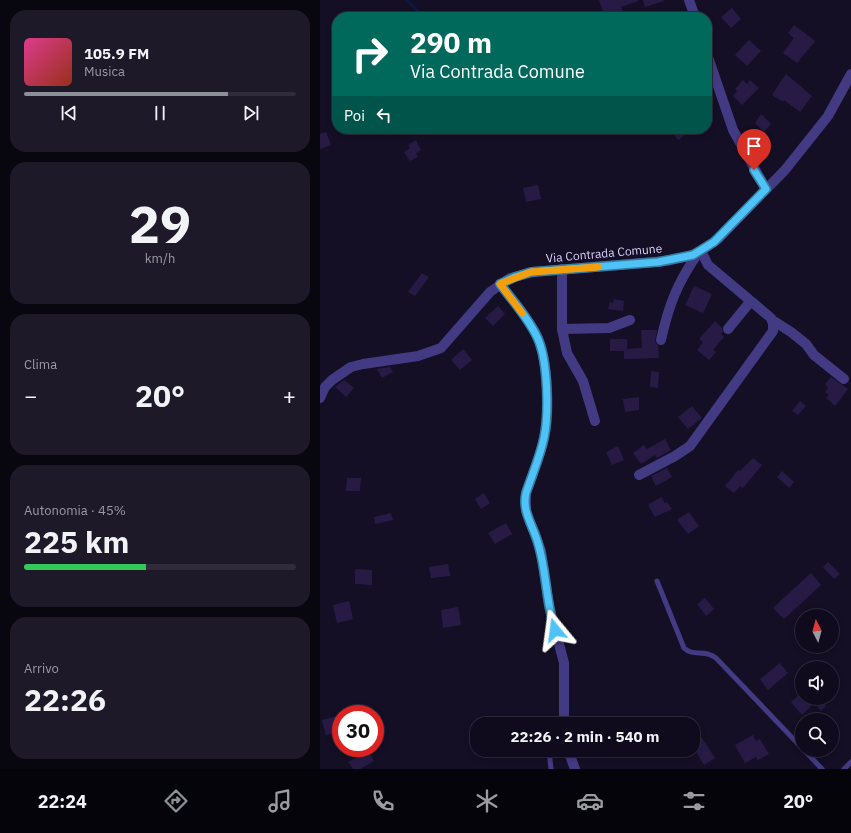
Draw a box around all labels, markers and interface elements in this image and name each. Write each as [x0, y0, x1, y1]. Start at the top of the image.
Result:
text: 290 m [410, 24, 492, 61]
icon: right [344, 28, 396, 80]
text: 105.9 FM [84, 44, 149, 63]
text: Via Contrada Comune [410, 60, 585, 83]
text: Musica [84, 63, 125, 80]
icon: previous [58, 102, 80, 124]
icon: pause [149, 102, 171, 124]
icon: next [240, 102, 262, 124]
icon: left [373, 104, 395, 126]
text: Poi [344, 106, 365, 125]
pin [737, 129, 771, 170]
icon: arrive [743, 135, 765, 157]
text: 29 [129, 190, 191, 257]
street label: Via Contrada Comune [545, 240, 663, 266]
text: km/h [145, 250, 175, 267]
text: Clima [24, 356, 57, 373]
text: 20° [135, 376, 185, 415]
text: − [24, 381, 37, 410]
text: + [283, 381, 296, 410]
text: Autonomia · 45% [24, 502, 126, 519]
text: 225 km [24, 522, 129, 561]
position arrow [534, 609, 576, 651]
north arrow [795, 609, 839, 653]
map controls [795, 609, 839, 757]
text: Arrivo [24, 660, 59, 677]
button: sound [795, 661, 839, 705]
text: 22:26 [24, 680, 106, 719]
speed limit sign: 30 [332, 705, 384, 757]
button: search [795, 713, 839, 757]
text: 22:26 · 2 min · 540 m [511, 727, 659, 746]
icon: directions [162, 787, 190, 815]
icon: music [266, 787, 294, 815]
icon: phone [369, 787, 397, 815]
icon: climate [473, 787, 501, 815]
icon: car [576, 787, 604, 815]
icon: filters [680, 787, 708, 815]
text: 22:24 [38, 790, 87, 813]
text: 20° [783, 790, 813, 813]

